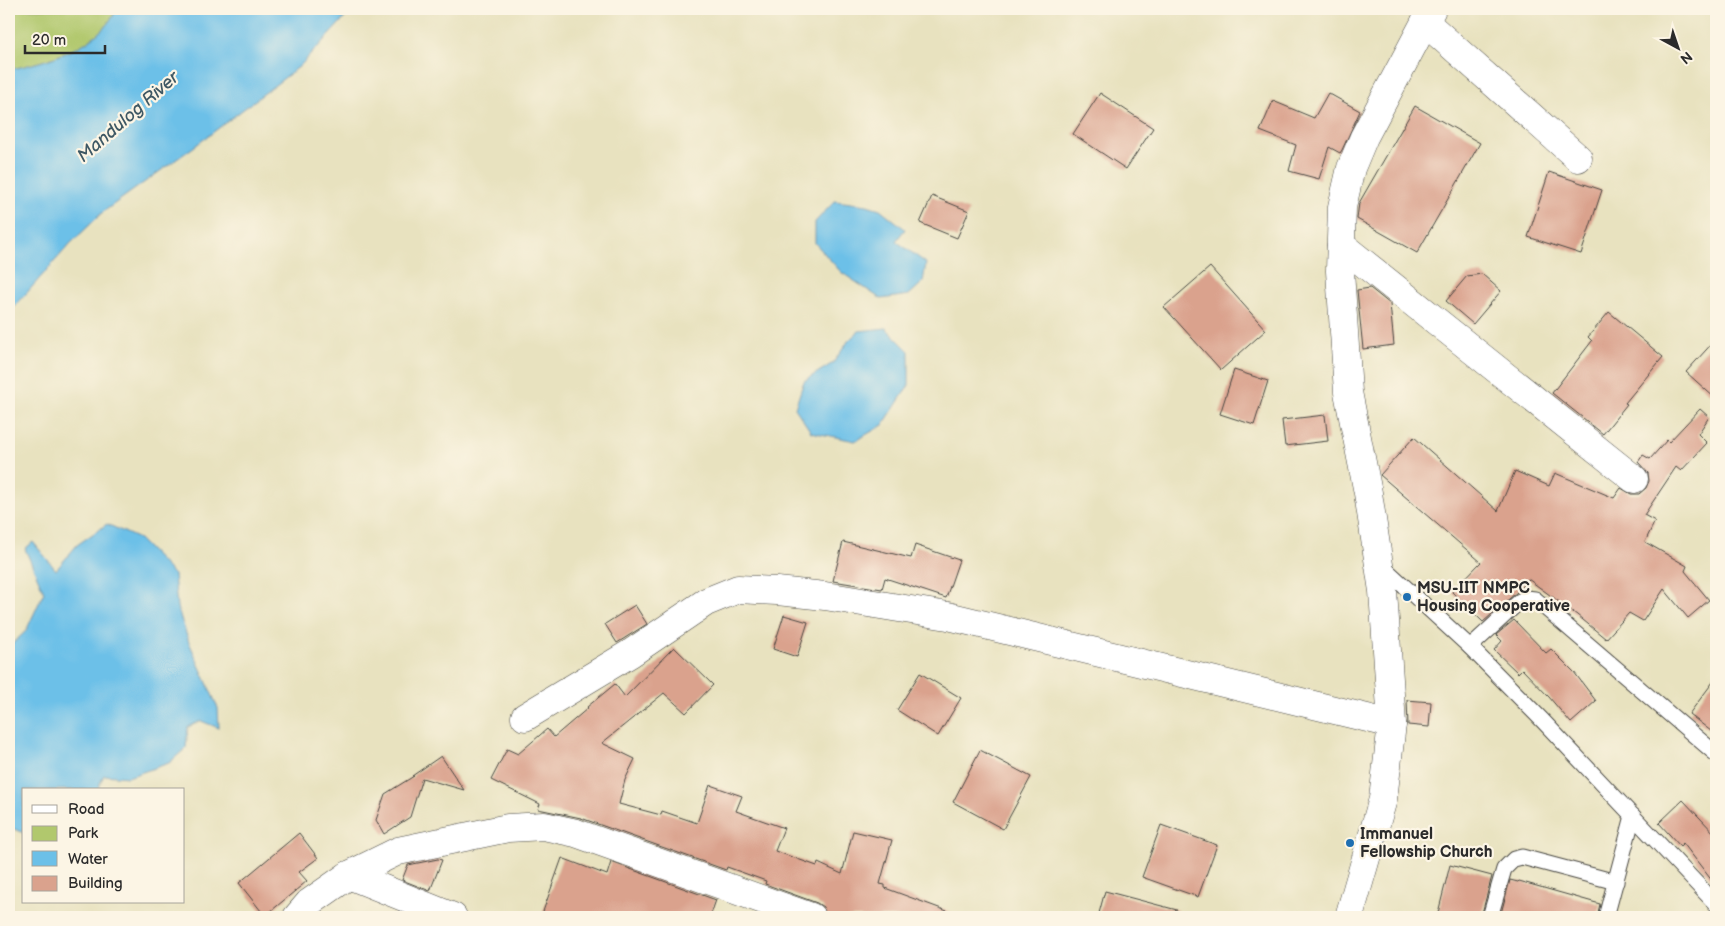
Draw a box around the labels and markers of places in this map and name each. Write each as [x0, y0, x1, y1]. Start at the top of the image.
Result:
place label: MSU-IIT NMPC Housing Cooperative [1417, 579, 1570, 616]
marker: MSU-IIT NMPC Housing Cooperative [1401, 591, 1413, 603]
place label: Immanuel Fellowship Church [1360, 825, 1493, 862]
marker: Immanuel Fellowship Church [1344, 837, 1356, 849]

